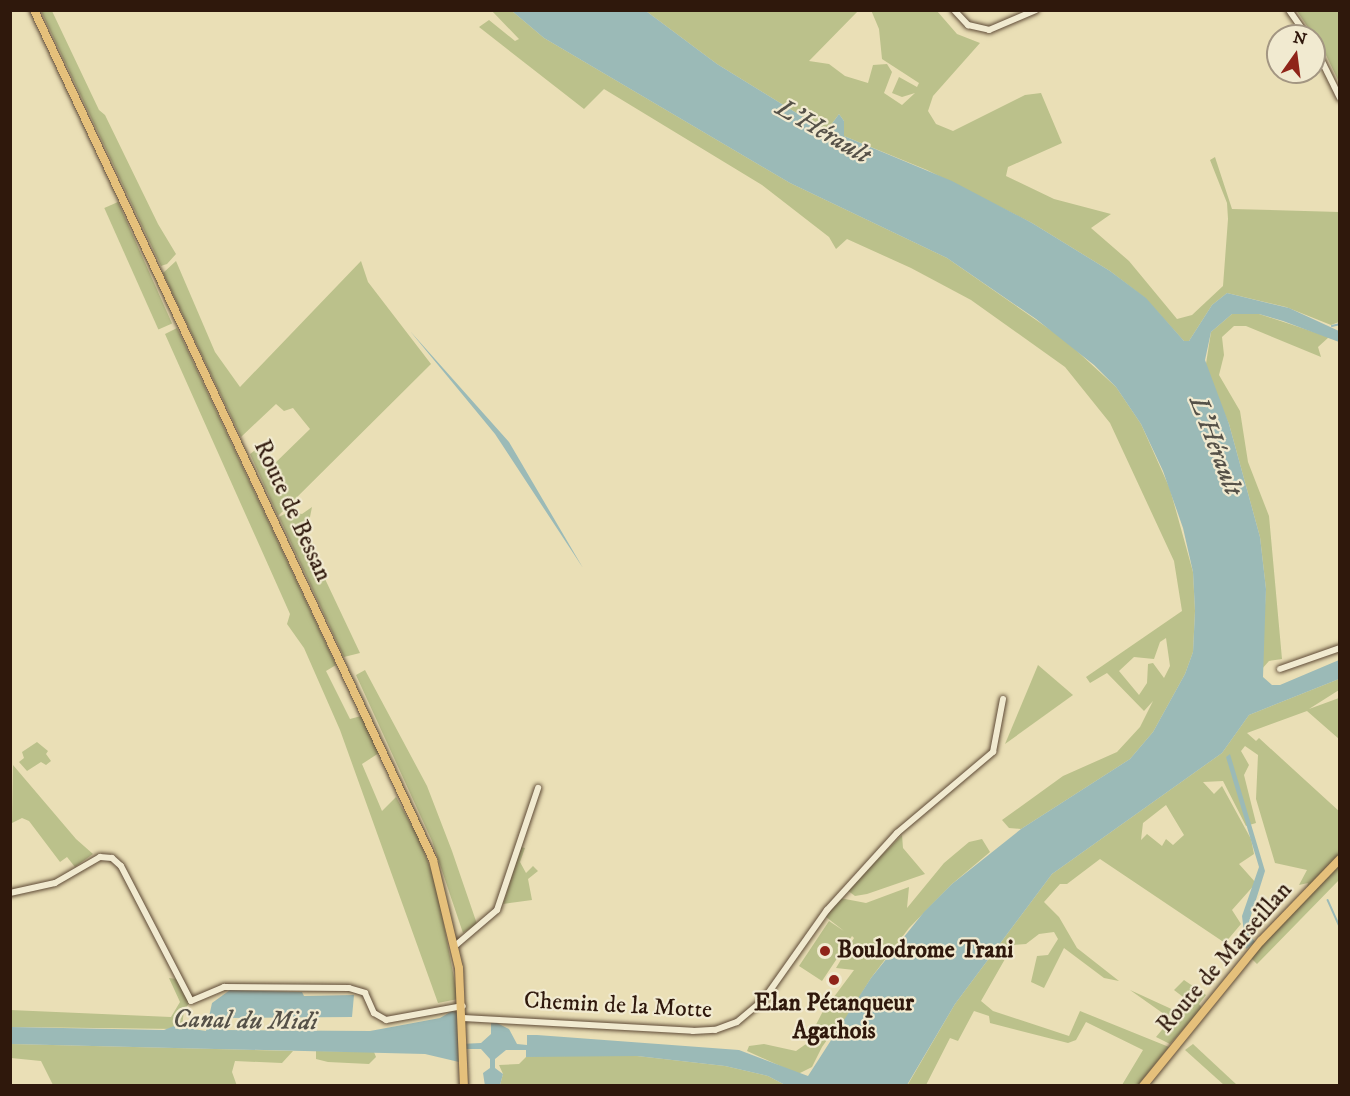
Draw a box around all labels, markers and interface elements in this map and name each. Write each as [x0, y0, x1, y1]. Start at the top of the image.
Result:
north arrow [1266, 24, 1326, 84]
text: N [1291, 27, 1309, 50]
water label: L'Hérault [770, 93, 876, 171]
water label: L'Hérault [1182, 392, 1248, 500]
street label: Route de Bessan [247, 436, 337, 586]
street label: Route de Marseillan [1151, 876, 1299, 1040]
place label: Boulodrome Trani [837, 937, 1013, 965]
marker: Boulodrome Trani [818, 944, 832, 958]
marker: Elan Pétanqueur Agathois [827, 973, 841, 987]
street label: Chemin de la Motte [523, 987, 713, 1025]
place label: Elan Pétanqueur Agathois [754, 990, 914, 1046]
water label: Canal du Midi [172, 1004, 318, 1038]

